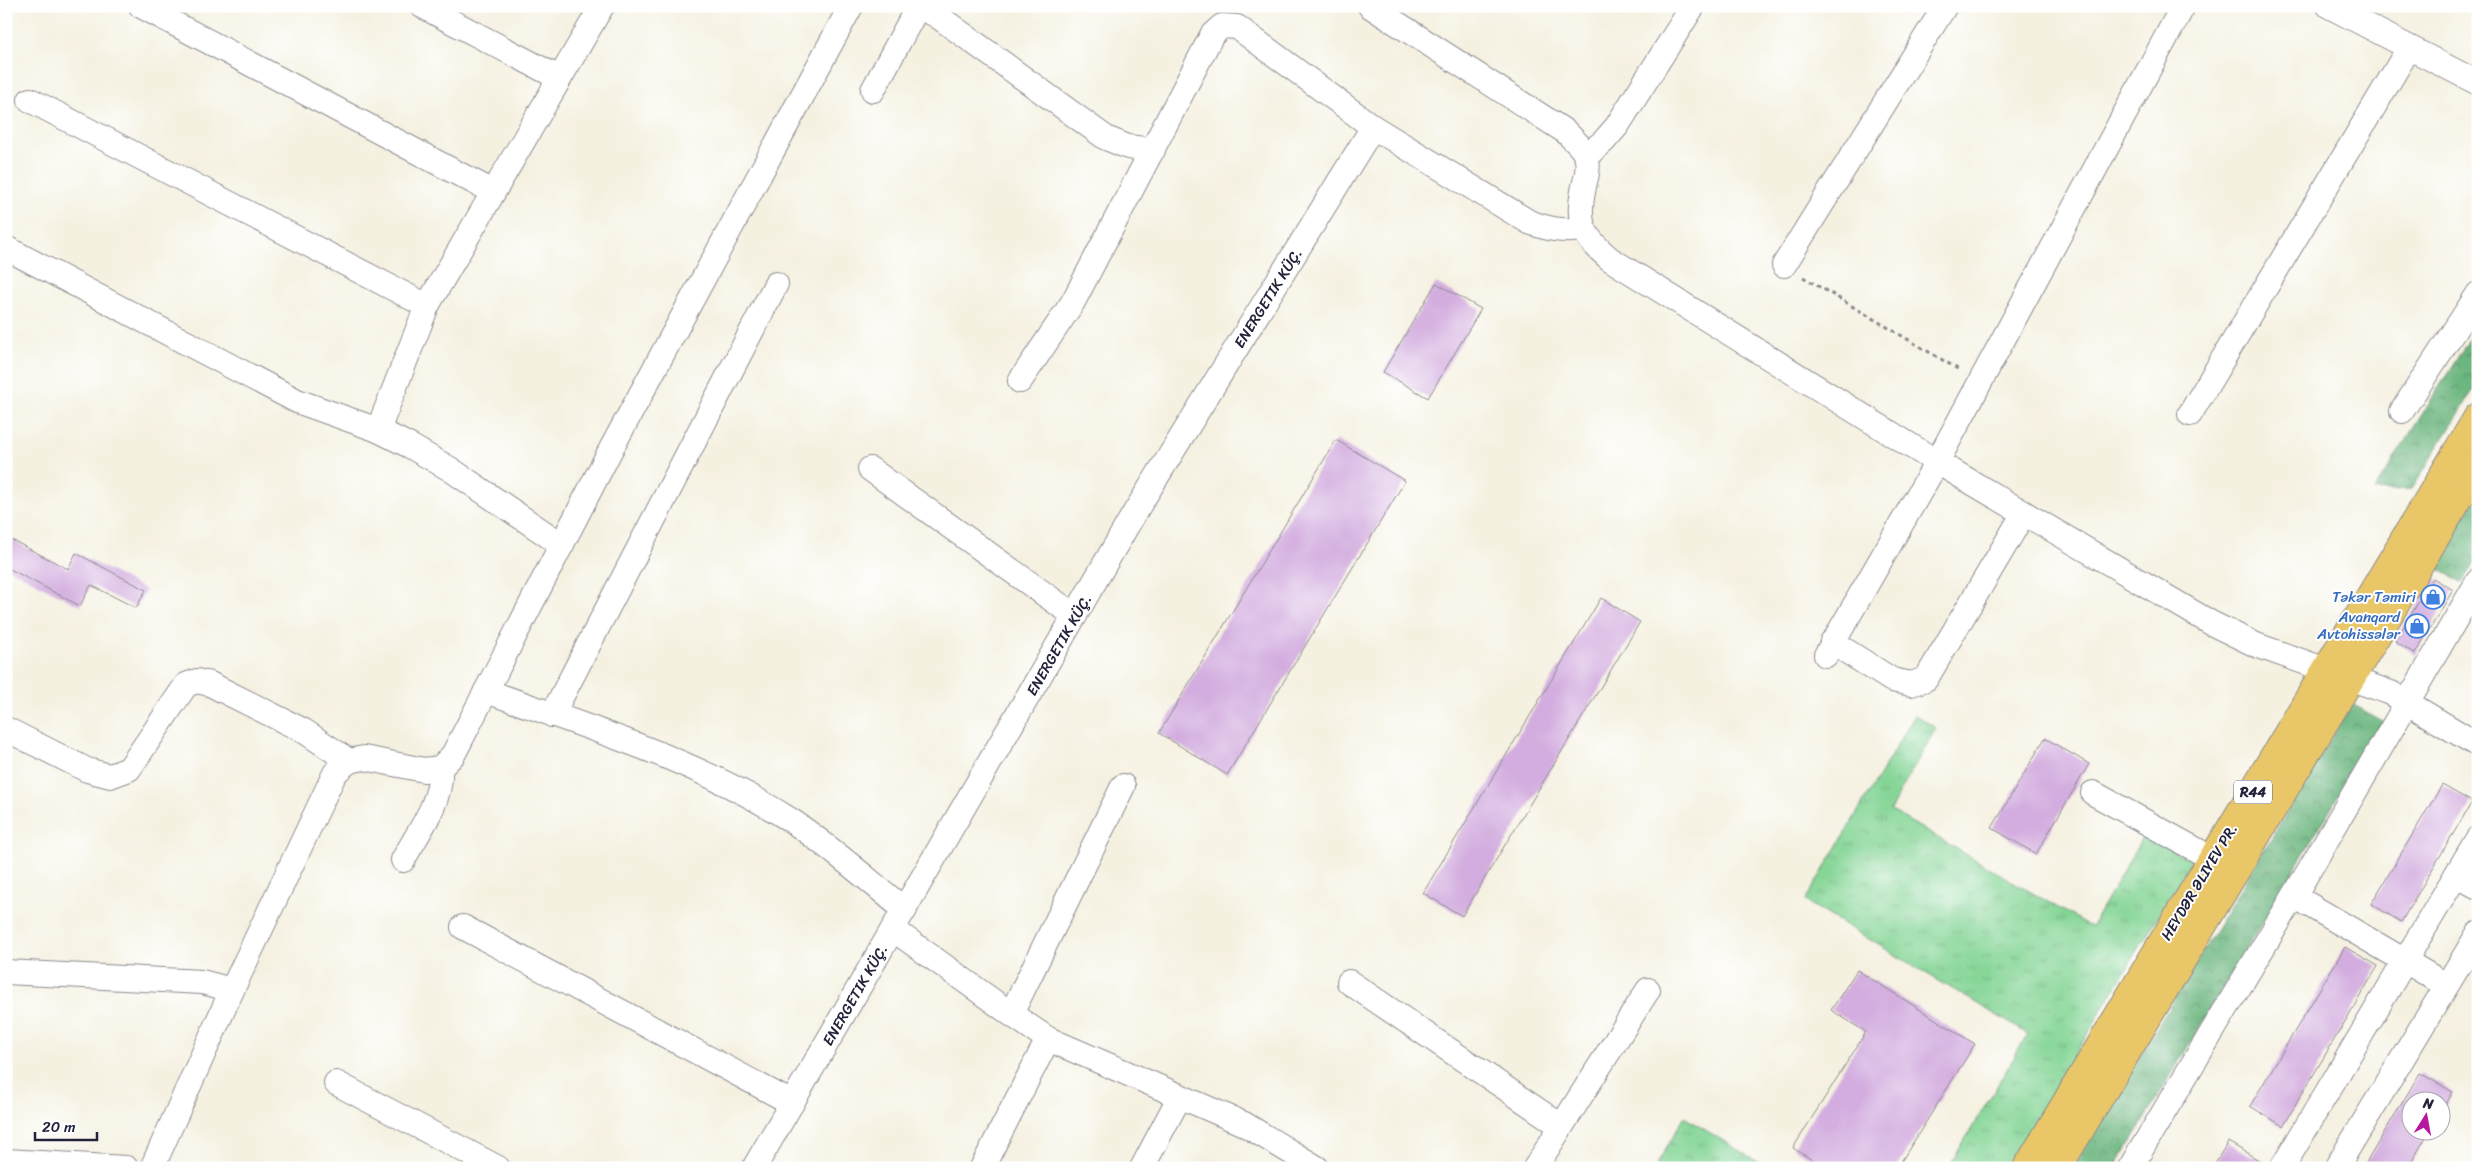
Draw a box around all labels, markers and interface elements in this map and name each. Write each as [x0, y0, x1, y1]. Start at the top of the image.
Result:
street label: ENERGETIK KÜÇ. [1227, 243, 1309, 353]
place label: Təkər Təmiri [2332, 584, 2417, 610]
shop icon: Təkər Təmiri [2420, 584, 2446, 610]
street label: ENERGETIK KÜÇ. [1019, 589, 1099, 701]
place label: Avanqard Avtohissələr [2316, 604, 2401, 647]
shop icon: Avanqard Avtohissələr [2404, 613, 2430, 639]
road number: R44 [2234, 780, 2272, 804]
street label: HEYDƏR ƏLIYEV PR. [2154, 818, 2244, 946]
street label: ENERGETIK KÜÇ. [815, 939, 895, 1051]
text: N [2420, 1090, 2436, 1117]
north arrow [2402, 1092, 2452, 1142]
scale bar [35, 1109, 98, 1141]
text: 20 m [42, 1114, 76, 1140]

